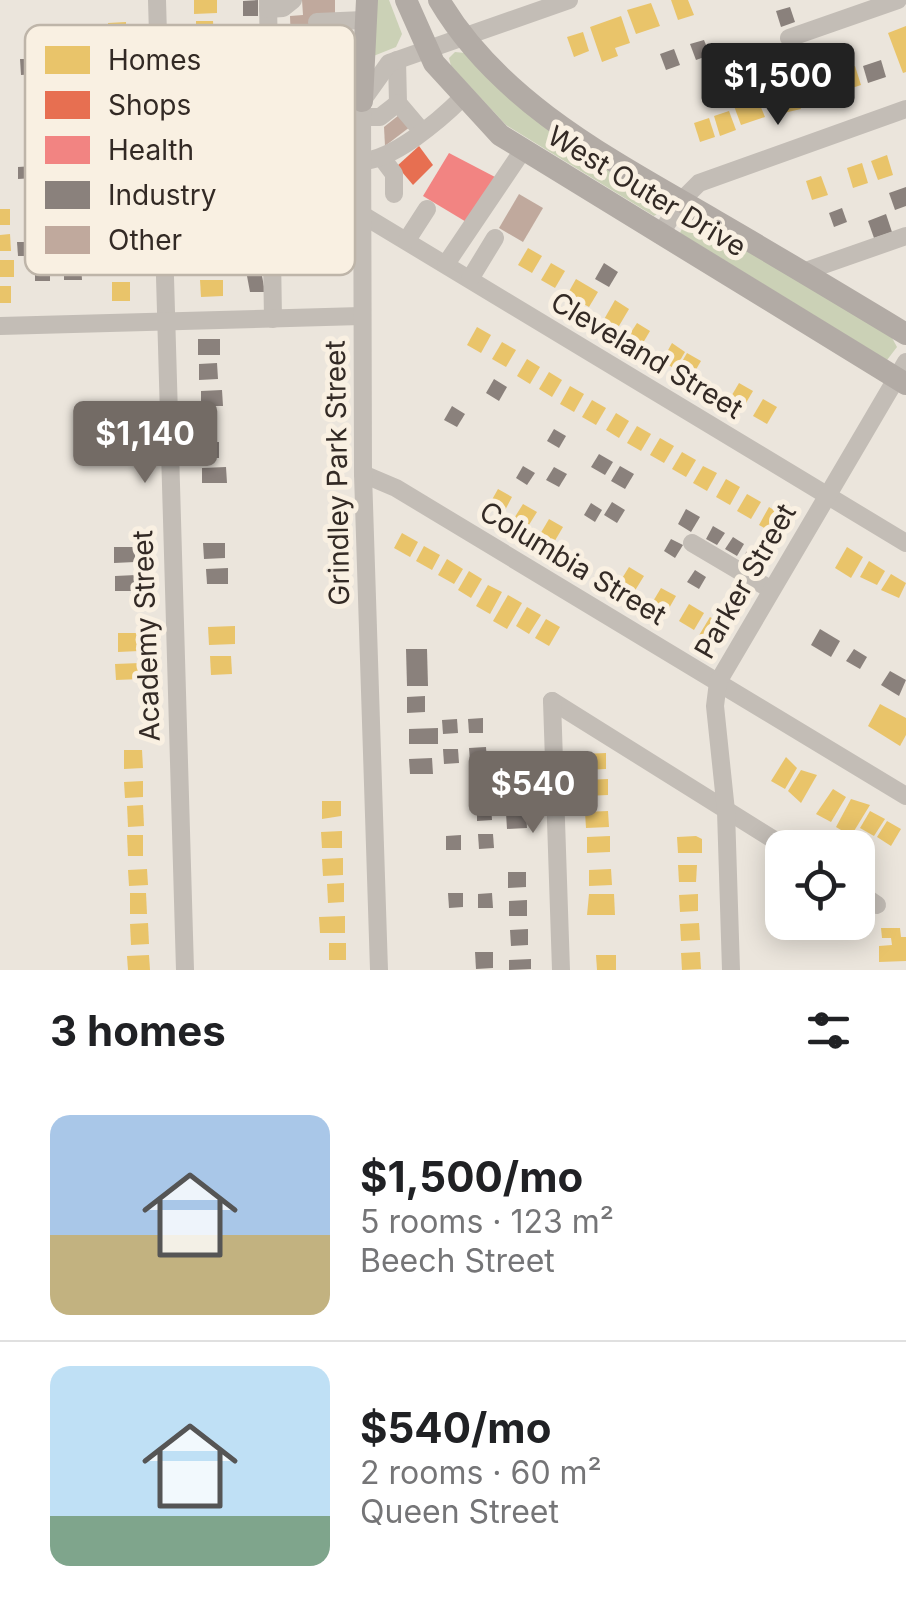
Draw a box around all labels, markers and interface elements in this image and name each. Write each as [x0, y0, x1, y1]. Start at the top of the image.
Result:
legend [25, 25, 355, 275]
text: Homes [108, 43, 201, 77]
pin: $1,500 [697, 43, 859, 128]
text: $1,500 [724, 56, 832, 95]
text: Shops [108, 88, 191, 122]
street label: West Outer Drive [542, 118, 752, 264]
text: Health [108, 133, 194, 167]
text: Industry [108, 178, 216, 212]
text: Other [108, 223, 182, 257]
street label: Cleveland Street [545, 284, 749, 426]
street label: Grindley Park Street [318, 340, 356, 606]
pin: $1,140 [64, 401, 226, 486]
text: $1,140 [95, 414, 195, 453]
street label: Columbia Street [474, 494, 672, 632]
street label: Parker Street [687, 498, 803, 664]
street label: Academy Street [125, 530, 167, 742]
pin: $540 [474, 751, 592, 836]
text: $540 [491, 764, 575, 803]
map controls [765, 830, 875, 940]
button: locate [765, 830, 875, 940]
icon: filters [801, 1003, 856, 1058]
text: 3 homes [50, 1005, 226, 1056]
text: $1,500/mo [360, 1151, 583, 1202]
icon: home [130, 1155, 250, 1275]
text: 5 rooms · 123 m² [360, 1202, 614, 1241]
text: Beech Street [360, 1241, 555, 1280]
text: $540/mo [360, 1402, 551, 1453]
icon: home [130, 1406, 250, 1526]
text: 2 rooms · 60 m² [360, 1453, 602, 1492]
text: Queen Street [360, 1492, 559, 1531]

